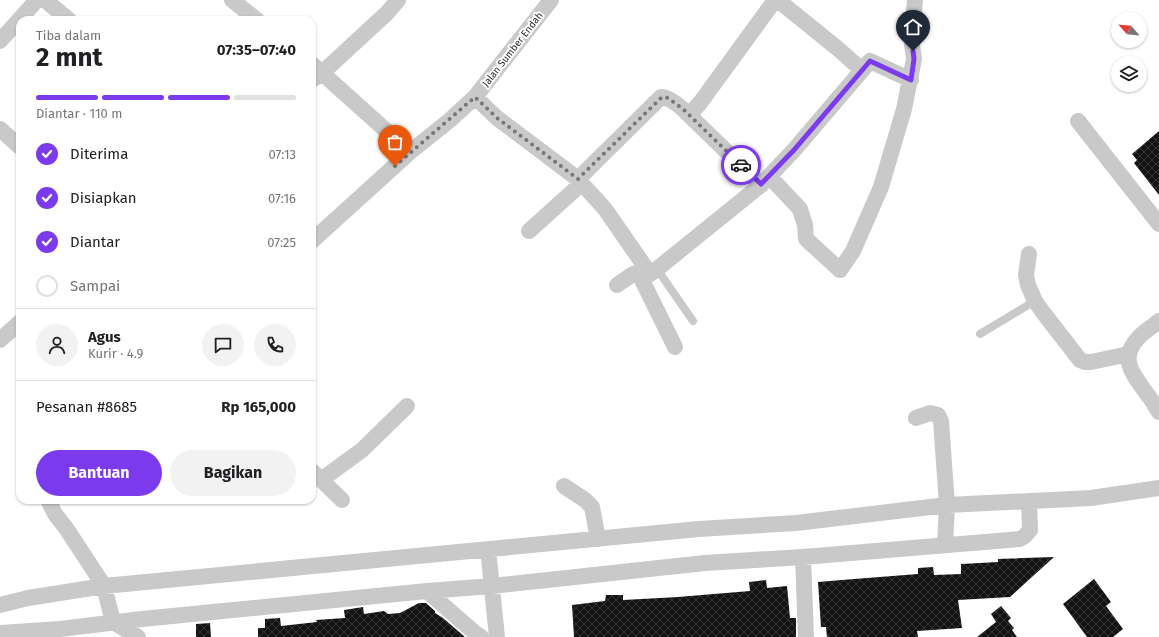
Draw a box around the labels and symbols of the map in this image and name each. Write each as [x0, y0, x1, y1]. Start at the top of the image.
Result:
street label: Jalan Sumber Endah [480, 10, 546, 89]
pin [896, 10, 930, 51]
north arrow [1111, 12, 1147, 48]
pin [378, 125, 412, 166]
courier [721, 145, 761, 185]

